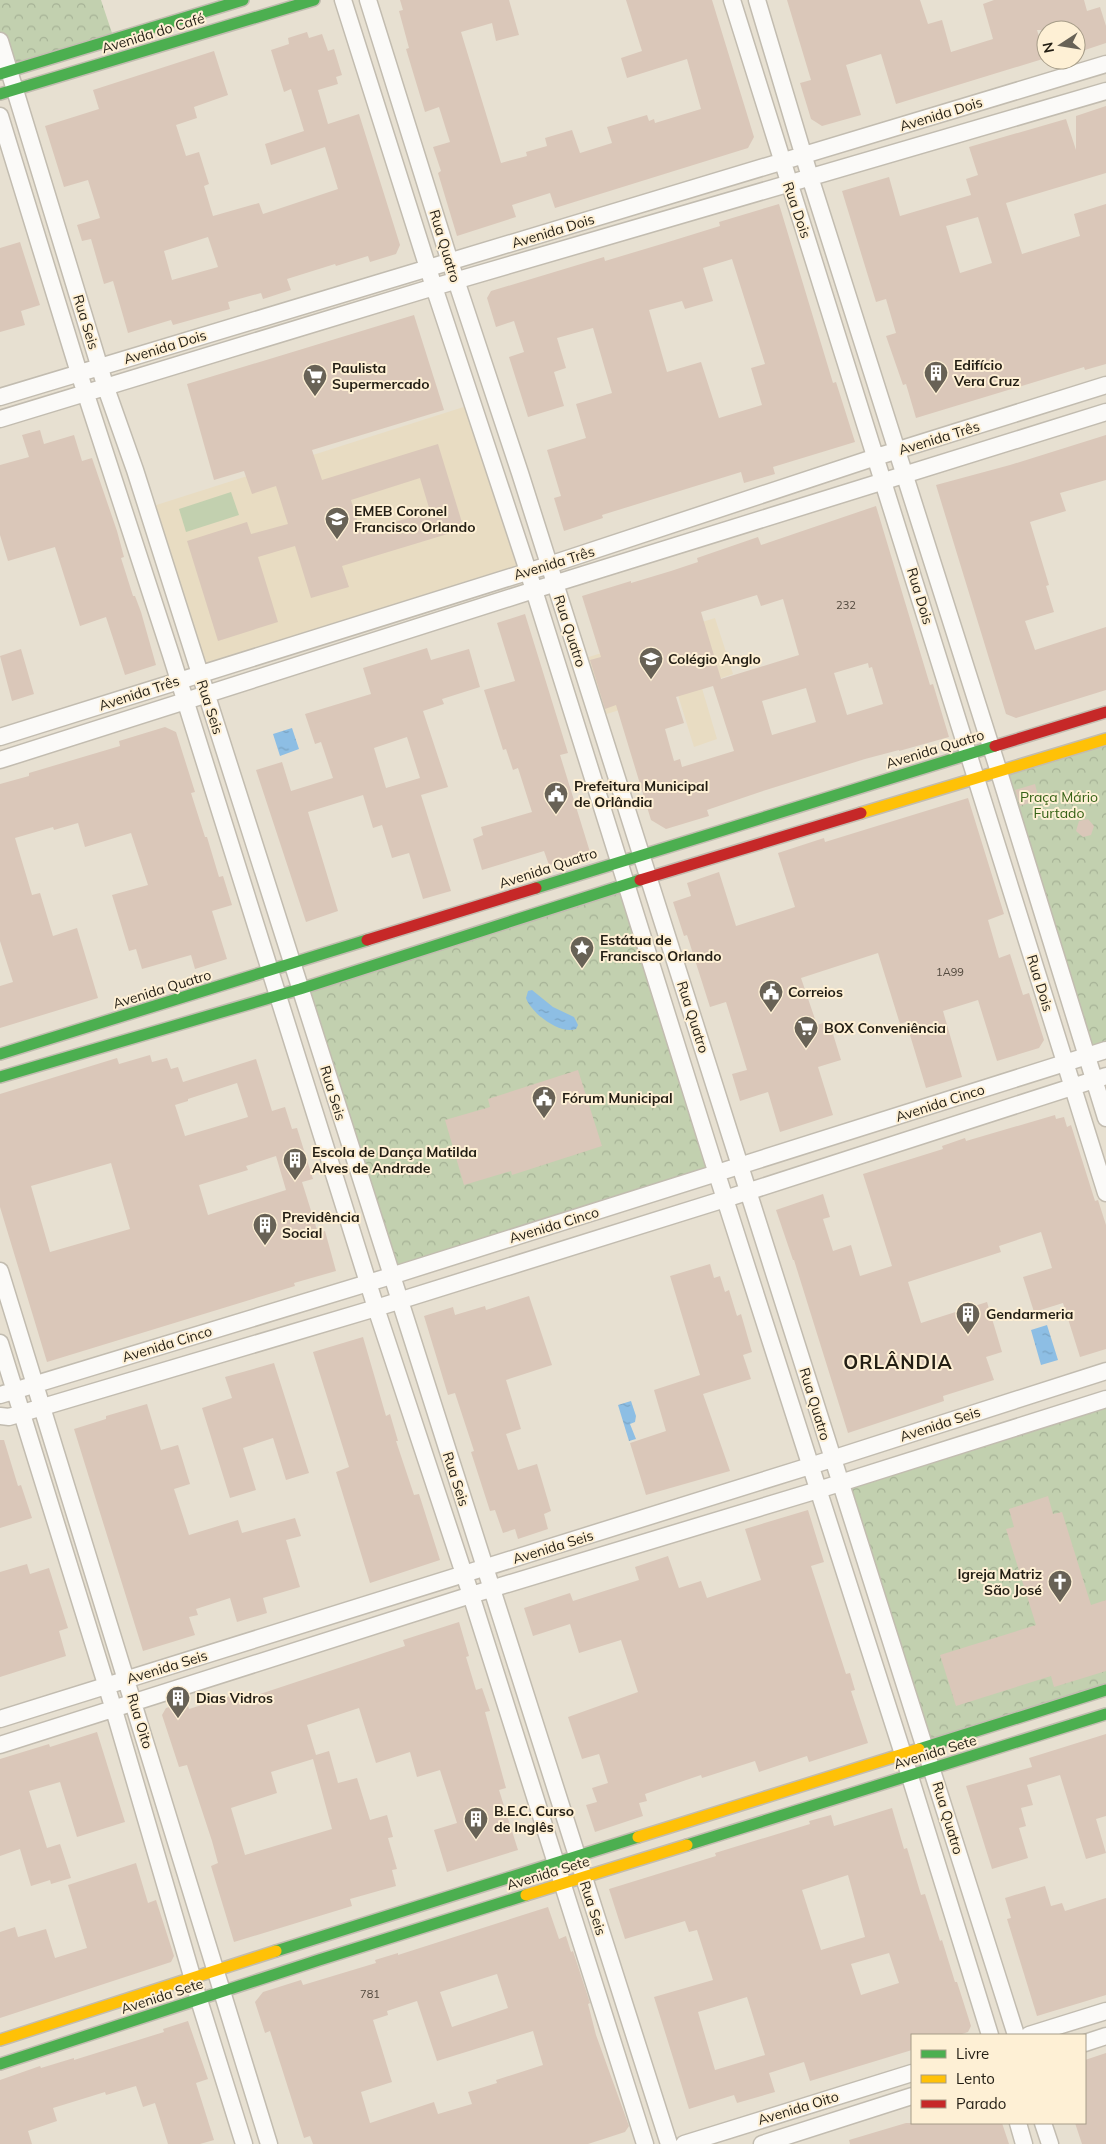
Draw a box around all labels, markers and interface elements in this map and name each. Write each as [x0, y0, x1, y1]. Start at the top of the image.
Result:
street label: Avenida do Café [99, 9, 207, 57]
north arrow [1036, 20, 1086, 70]
text: N [1038, 41, 1058, 55]
street label: Avenida Dois [897, 93, 985, 135]
street label: Rua Dois [779, 179, 815, 241]
street label: Rua Quatro [425, 208, 465, 284]
street label: Avenida Dois [509, 210, 597, 252]
street label: Rua Seis [69, 292, 103, 352]
street label: Avenida Dois [121, 326, 209, 368]
place label: Edifício Vera Cruz [953, 356, 1020, 390]
place label: Paulista Supermercado [332, 359, 430, 393]
building icon: Edifício Vera Cruz [923, 360, 949, 394]
supermarket icon: Paulista Supermercado [302, 363, 328, 397]
street label: Avenida Três [896, 417, 982, 459]
place label: EMEB Coronel Francisco Orlando [354, 502, 475, 536]
school or university icon: EMEB Coronel Francisco Orlando [324, 506, 350, 540]
street label: Avenida Três [511, 542, 597, 584]
street label: Rua Dois [903, 565, 937, 627]
street label: Rua Quatro [550, 593, 590, 669]
house number: 232 [836, 598, 856, 612]
school or university icon: Colégio Anglo [638, 646, 664, 680]
place label: Colégio Anglo [668, 650, 761, 668]
street label: Avenida Três [96, 671, 182, 715]
street label: Rua Seis [193, 677, 227, 737]
street label: Avenida Quatro [884, 725, 986, 773]
place label: Prefeitura Municipal de Orlândia [574, 777, 708, 811]
public building icon: Prefeitura Municipal de Orlândia [543, 781, 569, 815]
park label: Praça Mário Furtado [1020, 788, 1098, 822]
street label: Avenida Quatro [497, 844, 599, 892]
place label: Estátua de Francisco Orlando [600, 931, 721, 965]
place icon: Estátua de Francisco Orlando [569, 935, 595, 969]
street label: Rua Dois [1023, 952, 1057, 1014]
street label: Avenida Quatro [111, 965, 213, 1013]
house number: 1A99 [936, 965, 964, 979]
street label: Rua Quatro [673, 979, 713, 1055]
public building icon: Correios [758, 979, 784, 1013]
place label: Correios [788, 983, 843, 1001]
supermarket icon: BOX Conveniência [793, 1015, 819, 1049]
place label: BOX Conveniência [824, 1019, 946, 1037]
street label: Rua Seis [316, 1063, 350, 1123]
street label: Avenida Cinco [893, 1080, 987, 1126]
public building icon: Fórum Municipal [531, 1085, 557, 1119]
place label: Fórum Municipal [562, 1089, 673, 1107]
place label: Escola de Dança Matilda Alves de Andrade [312, 1143, 477, 1177]
building icon: Escola de Dança Matilda Alves de Andrade [282, 1147, 308, 1181]
street label: Avenida Cinco [507, 1203, 601, 1247]
place label: Previdência Social [282, 1208, 360, 1242]
building icon: Previdência Social [252, 1212, 278, 1246]
building icon: Gendarmeria [955, 1301, 981, 1335]
place label: Gendarmeria [986, 1305, 1073, 1323]
street label: Avenida Cinco [120, 1322, 214, 1366]
district label: ORLÂNDIA [843, 1350, 953, 1374]
street label: Rua Quatro [795, 1366, 835, 1442]
street label: Avenida Seis [898, 1403, 983, 1445]
street label: Rua Seis [439, 1449, 473, 1509]
street label: Avenida Seis [510, 1526, 596, 1568]
place label: Igreja Matriz São José [957, 1565, 1042, 1599]
church icon: Igreja Matriz São José [1047, 1569, 1073, 1603]
street label: Avenida Seis [124, 1646, 210, 1688]
building icon: Dias Vidros [165, 1685, 191, 1719]
place label: Dias Vidros [196, 1689, 273, 1707]
street label: Rua Oito [123, 1691, 157, 1751]
street label: Avenida Sete [891, 1731, 979, 1773]
street label: Rua Quatro [928, 1780, 968, 1856]
place label: B.E.C. Curso de Inglês [494, 1802, 574, 1836]
building icon: B.E.C. Curso de Inglês [463, 1806, 489, 1840]
street label: Avenida Sete [504, 1852, 592, 1894]
street label: Rua Seis [576, 1878, 610, 1938]
street label: Avenida Sete [118, 1974, 206, 2018]
house number: 781 [360, 1987, 380, 2001]
legend [911, 2034, 1086, 2124]
text: Livre [956, 2044, 989, 2063]
text: Lento [956, 2069, 995, 2088]
street label: Avenida Oito [755, 2087, 841, 2129]
text: Parado [956, 2094, 1006, 2113]

